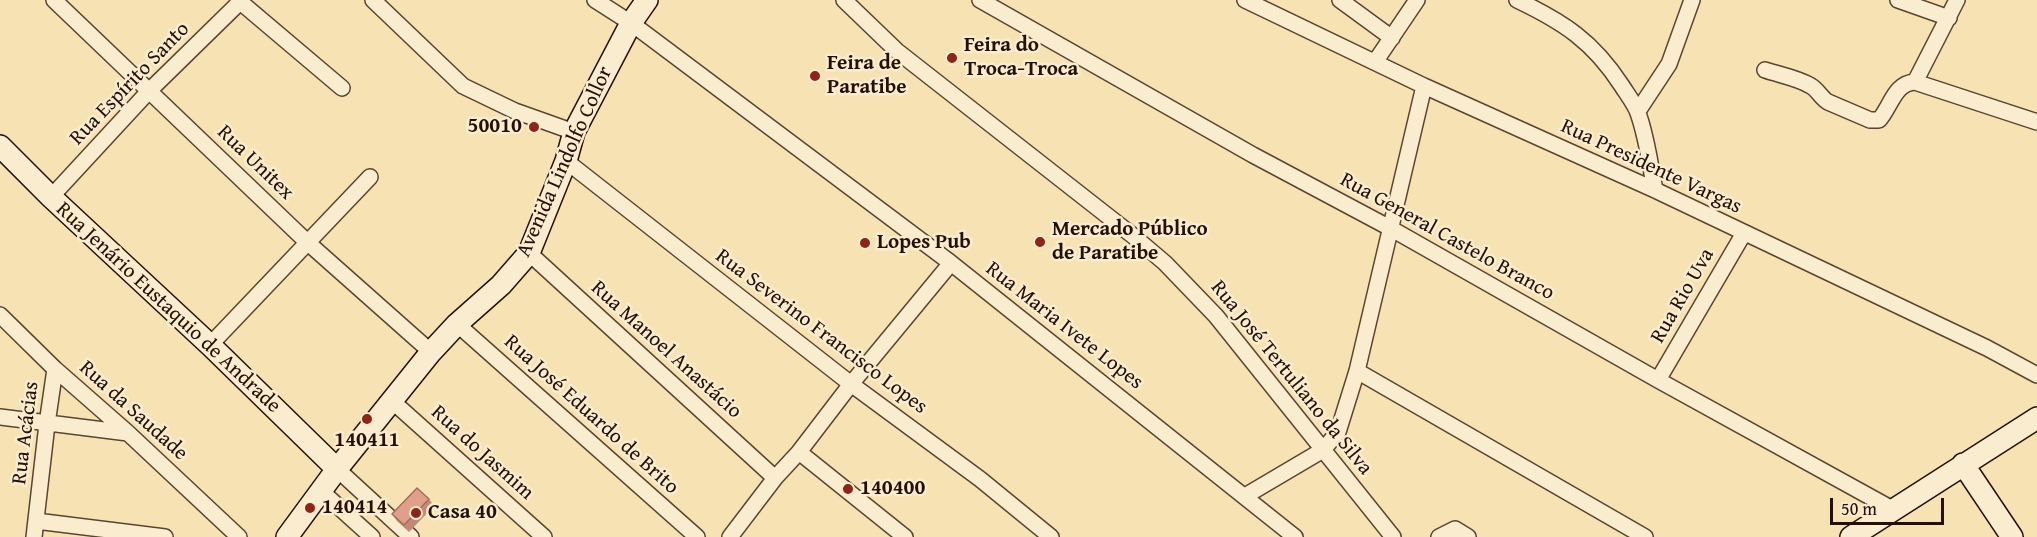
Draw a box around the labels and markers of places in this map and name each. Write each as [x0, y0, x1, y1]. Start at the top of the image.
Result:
place label: Feira do Troca-Troca [964, 33, 1078, 83]
place label: Feira de Paratibe [827, 51, 906, 101]
marker: Feira do Troca-Troca [945, 51, 959, 65]
marker: Feira de Paratibe [808, 69, 822, 83]
place label: 50010 [468, 114, 522, 140]
marker: 50010 [527, 120, 541, 134]
place label: Mercado Público de Paratibe [1052, 217, 1208, 267]
place label: Lopes Pub [877, 230, 971, 256]
marker: Mercado Público de Paratibe [1033, 235, 1047, 249]
marker: Lopes Pub [858, 236, 872, 250]
marker: 140411 [360, 412, 374, 426]
place label: 140411 [334, 428, 400, 454]
place label: 140400 [860, 476, 925, 502]
marker: 140400 [841, 482, 855, 496]
place label: 140414 [322, 495, 387, 521]
place label: Casa 40 [428, 500, 497, 526]
marker: 140414 [303, 501, 317, 515]
marker: Casa 40 [409, 506, 423, 520]

